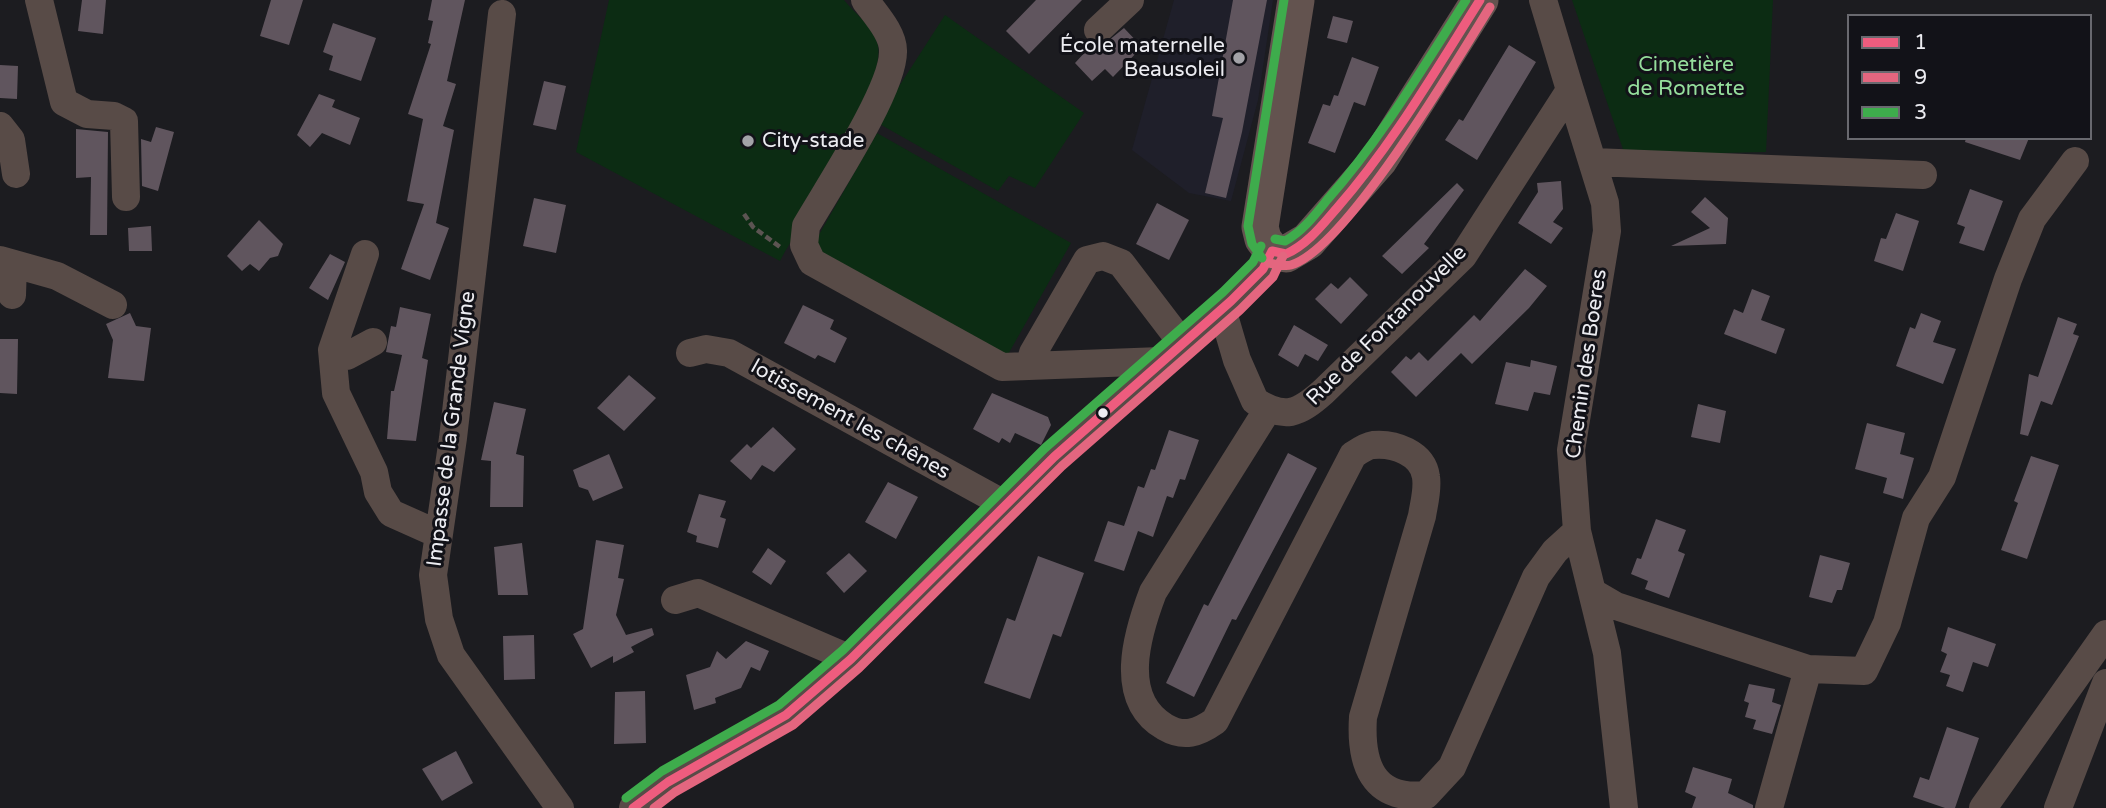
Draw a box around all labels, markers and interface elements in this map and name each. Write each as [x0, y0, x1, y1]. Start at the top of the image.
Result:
legend [1847, 14, 2092, 140]
text: 1 [1914, 30, 1927, 55]
place label: École maternelle Beausoleil [1060, 33, 1225, 83]
marker: École maternelle Beausoleil [1231, 50, 1247, 66]
park label: Cimetière de Romette [1627, 52, 1745, 102]
text: 9 [1914, 65, 1927, 90]
text: 3 [1914, 100, 1927, 125]
place label: City-stade [762, 128, 864, 154]
marker: City-stade [740, 133, 756, 149]
street label: Rue de Fontanouvelle [1302, 241, 1472, 411]
street label: Chemin des Boeres [1561, 267, 1613, 461]
street label: Impasse de la Grande Vigne [423, 290, 481, 568]
street label: lotissement les chênes [746, 355, 954, 485]
unlabelled marker [1096, 406, 1110, 420]

